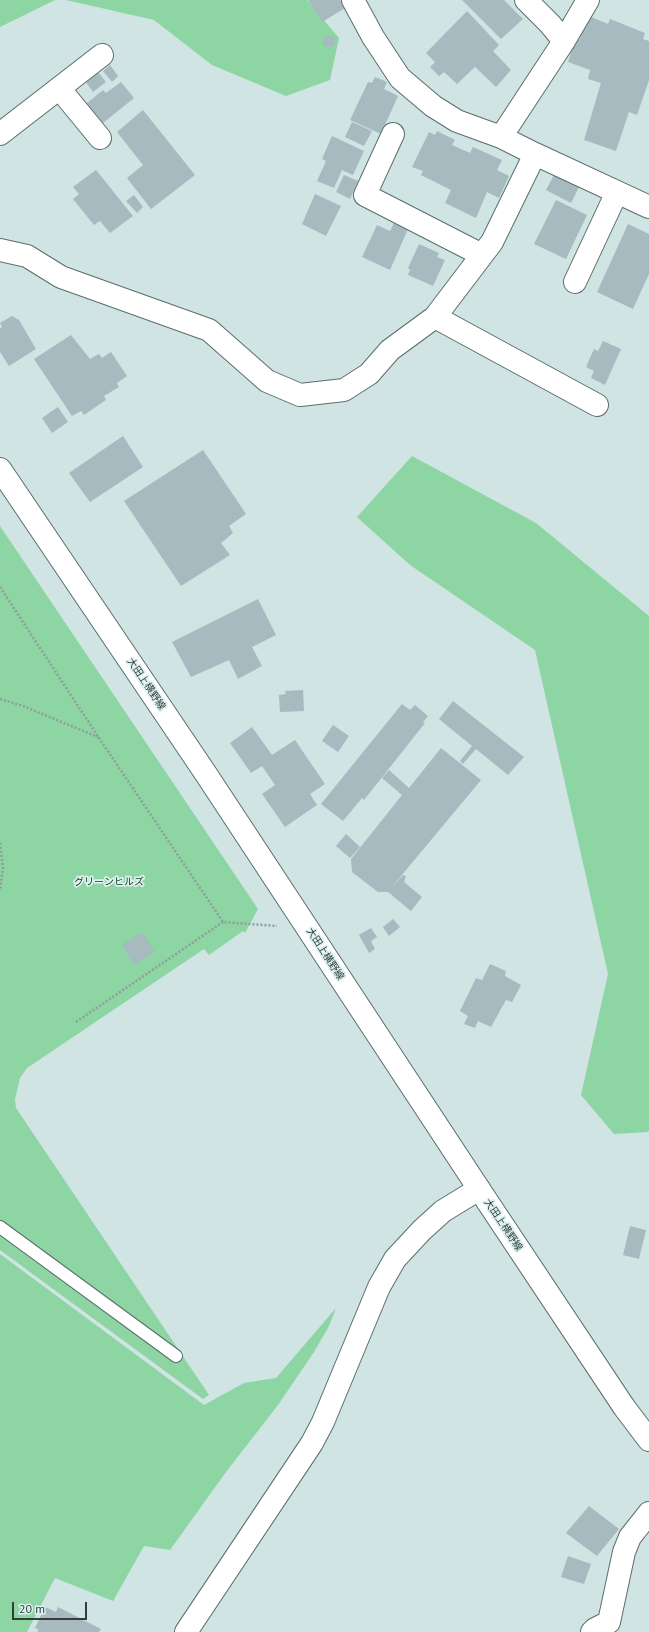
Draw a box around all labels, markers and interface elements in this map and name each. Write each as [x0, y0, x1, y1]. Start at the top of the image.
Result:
street label: 大田上横野線 [124, 656, 168, 712]
park label: グリーンヒルズ [74, 876, 144, 888]
street label: 大田上横野線 [304, 926, 346, 982]
street label: 大田上横野線 [481, 1197, 525, 1253]
scale bar [14, 1594, 89, 1620]
text: 20 m [19, 1601, 45, 1616]

